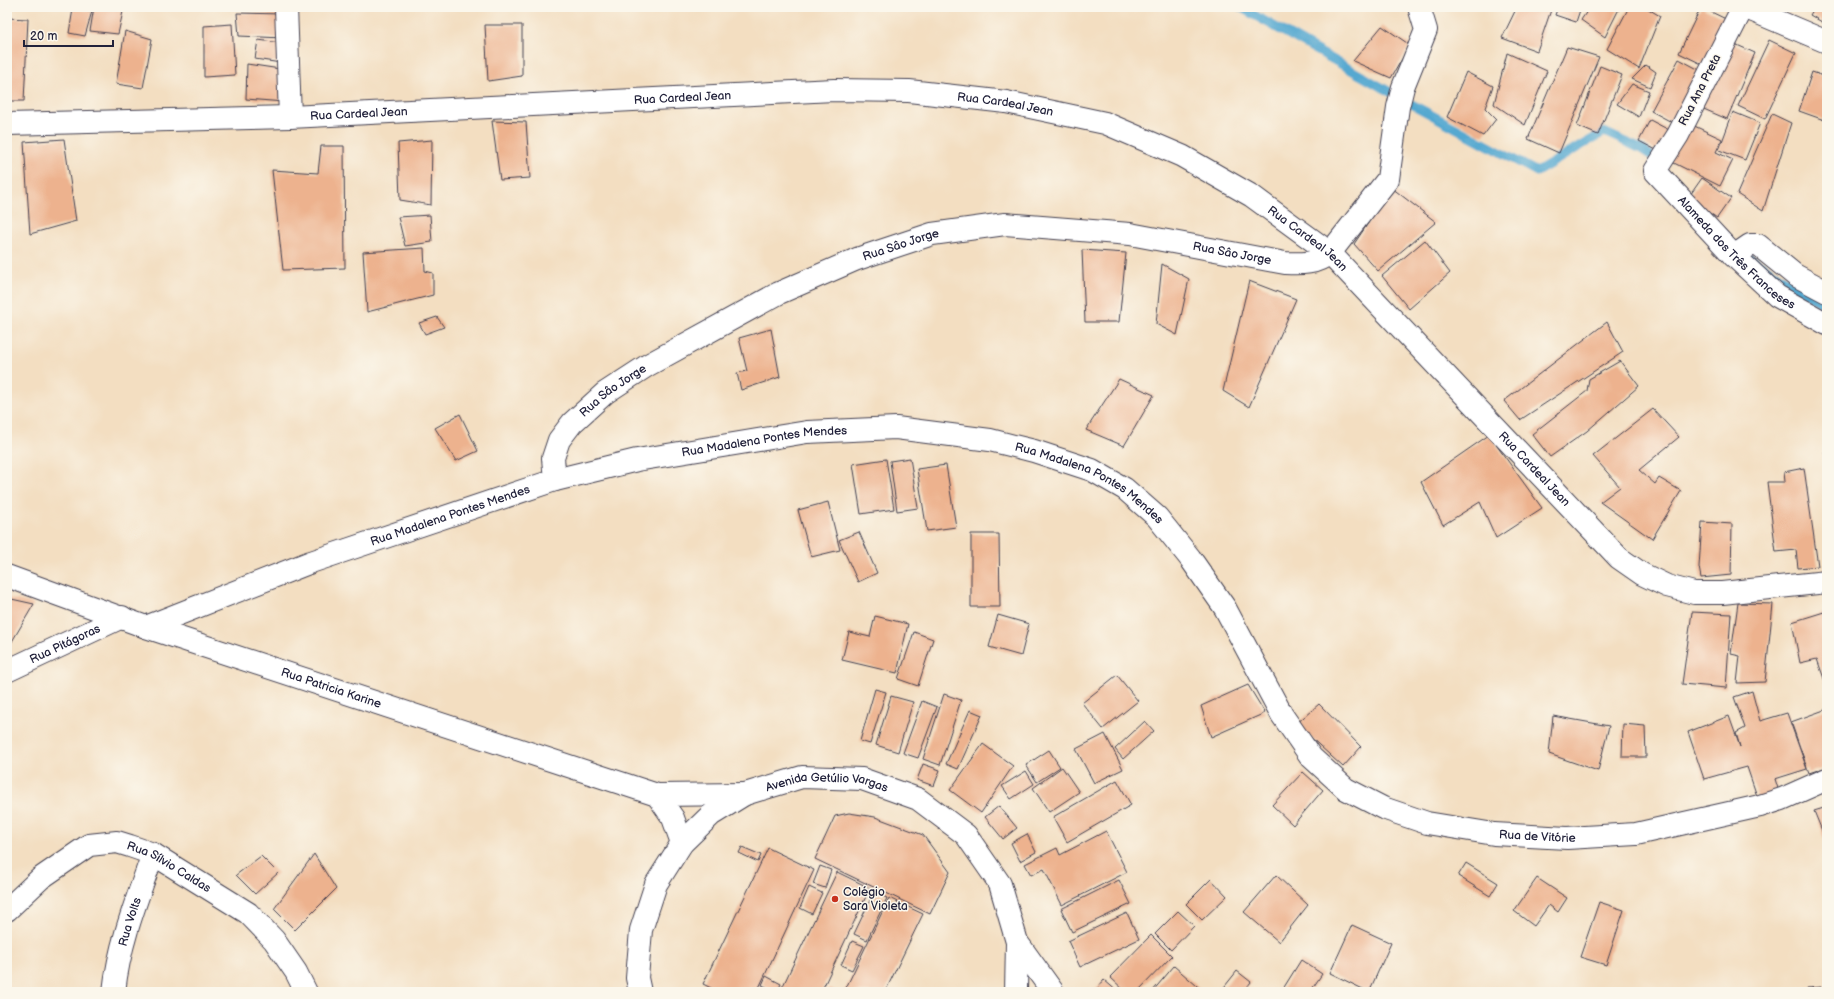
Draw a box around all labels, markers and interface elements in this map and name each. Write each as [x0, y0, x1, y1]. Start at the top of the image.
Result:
scale bar [24, 22, 113, 48]
text: 20 m [30, 29, 57, 44]
street label: Rua Ana Preta [1676, 52, 1725, 128]
street label: Rua Cardeal Jean [633, 88, 732, 107]
street label: Rua Cardeal Jean [956, 89, 1055, 119]
street label: Rua Cardeal Jean [310, 104, 408, 123]
street label: Alameda dos Três Franceses [1675, 193, 1798, 312]
street label: Rua Cardeal Jean [1265, 202, 1351, 274]
street label: Rua Sâo Jorge [861, 226, 940, 264]
street label: Rua Sâo Jorge [1192, 238, 1273, 268]
street label: Rua Sâo Jorge [576, 361, 649, 420]
street label: Rua Madalena Pontes Mendes [680, 423, 848, 460]
street label: Rua Cardeal Jean [1496, 428, 1574, 510]
street label: Rua Madalena Pontes Mendes [1013, 439, 1167, 527]
street label: Rua Madalena Pontes Mendes [368, 482, 532, 549]
street label: Rua Pitágoras [27, 621, 103, 667]
street label: Rua Patricia Karine [279, 664, 383, 711]
street label: Avenida Getúlio Vargas [764, 769, 890, 795]
street label: Rua de Vitórie [1499, 827, 1576, 846]
street label: Rua Sílvio Caldas [125, 838, 214, 896]
place label: Colégio Sara Violeta [843, 885, 908, 914]
marker: Colégio Sara Violeta [830, 894, 840, 904]
street label: Rua Volts [115, 895, 144, 948]

